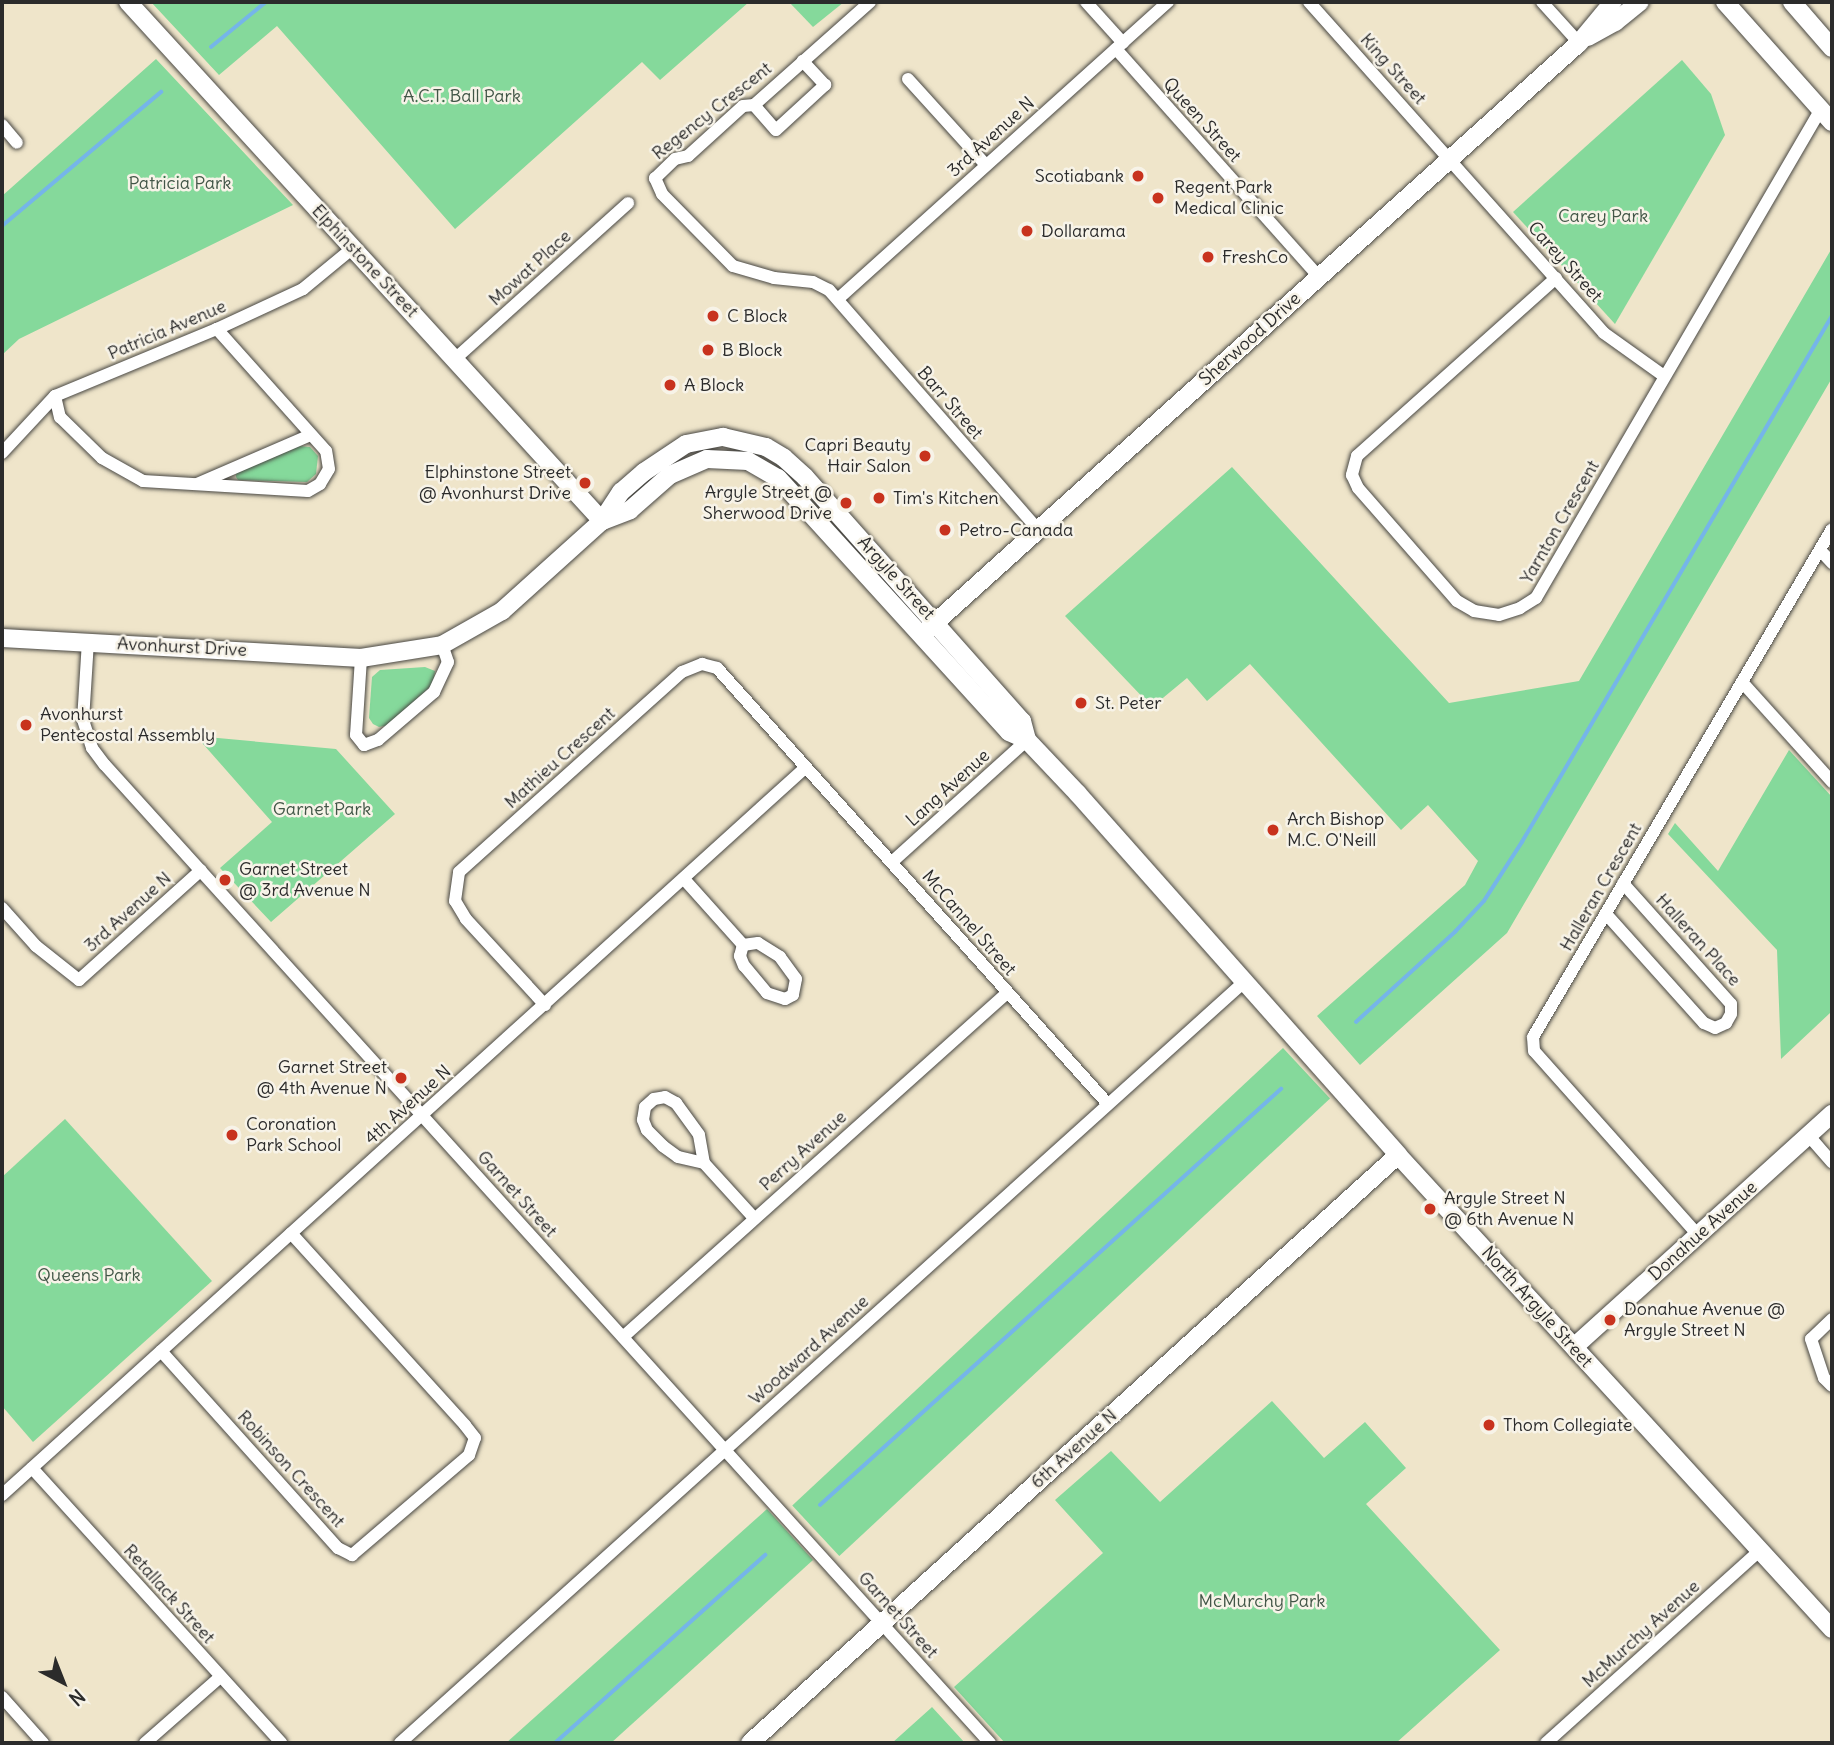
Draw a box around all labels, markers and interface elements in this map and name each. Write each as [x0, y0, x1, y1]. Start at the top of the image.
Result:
street label: King Street [1356, 29, 1430, 109]
street label: Regency Crescent [648, 58, 776, 164]
street label: Queen Street [1158, 73, 1246, 167]
park label: A.C.T. Ball Park [403, 85, 521, 107]
street label: 3rd Avenue N [943, 92, 1039, 182]
place label: Scotiabank [1035, 165, 1124, 187]
marker: Scotiabank [1130, 168, 1146, 184]
park label: Patricia Park [128, 172, 232, 194]
place label: Regent Park Medical Clinic [1174, 177, 1284, 220]
marker: Regent Park Medical Clinic [1148, 188, 1168, 208]
street label: Elphinstone Street [307, 200, 423, 322]
park label: Carey Park [1558, 205, 1648, 227]
street label: Carey Street [1523, 217, 1607, 307]
place label: Dollarama [1041, 220, 1126, 242]
marker: Dollarama [1019, 223, 1035, 239]
street label: Mowat Place [485, 226, 575, 310]
place label: FreshCo [1222, 246, 1288, 268]
marker: FreshCo [1200, 249, 1216, 265]
street label: Sherwood Drive [1195, 288, 1305, 390]
street label: Patricia Avenue [105, 295, 229, 365]
place label: C Block [727, 305, 787, 327]
marker: C Block [705, 308, 721, 324]
place label: B Block [722, 339, 782, 361]
marker: B Block [700, 342, 716, 358]
street label: Barr Street [913, 362, 987, 444]
place label: A Block [684, 374, 744, 396]
marker: A Block [662, 377, 678, 393]
place label: Capri Beauty Hair Salon [805, 435, 911, 478]
marker: Capri Beauty Hair Salon [917, 448, 933, 464]
street label: Yarnton Crescent [1516, 456, 1604, 588]
place label: Elphinstone Street @ Avonhurst Drive [419, 462, 571, 504]
marker: Elphinstone Street @ Avonhurst Drive [577, 475, 593, 491]
place label: Argyle Street @ Sherwood Drive [703, 482, 832, 524]
place label: Tim's Kitchen [893, 487, 999, 509]
marker: Tim's Kitchen [871, 490, 887, 506]
marker: Argyle Street @ Sherwood Drive [838, 495, 854, 511]
place label: Petro-Canada [959, 519, 1073, 541]
marker: Petro-Canada [937, 522, 953, 538]
street label: Argyle Street [853, 532, 939, 624]
street label: Avonhurst Drive [117, 633, 247, 661]
place label: St. Peter [1095, 692, 1162, 714]
marker: St. Peter [1073, 695, 1089, 711]
street label: Mathieu Crescent [500, 703, 620, 813]
place label: Avonhurst Pentecostal Assembly [40, 704, 215, 746]
marker: Avonhurst Pentecostal Assembly [18, 717, 34, 733]
street label: Lang Avenue [902, 745, 994, 831]
park label: Garnet Park [273, 798, 371, 820]
place label: Arch Bishop M.C. O'Neill [1287, 809, 1384, 852]
street label: Halleran Crescent [1556, 819, 1646, 955]
marker: Arch Bishop M.C. O'Neill [1265, 822, 1281, 838]
place label: Garnet Street @ 3rd Avenue N [239, 859, 371, 902]
street label: McCannel Street [917, 866, 1021, 980]
street label: 3rd Avenue N [80, 867, 176, 957]
marker: Garnet Street @ 3rd Avenue N [217, 872, 233, 888]
street label: Halleran Place [1651, 889, 1745, 991]
place label: Garnet Street @ 4th Avenue N [256, 1057, 387, 1100]
street label: 4th Avenue N [361, 1061, 455, 1149]
marker: Garnet Street @ 4th Avenue N [393, 1070, 409, 1086]
street label: Perry Avenue [755, 1106, 851, 1196]
place label: Coronation Park School [246, 1114, 341, 1156]
marker: Coronation Park School [224, 1127, 240, 1143]
street label: Garnet Street [472, 1146, 562, 1242]
street label: Donahue Avenue [1644, 1177, 1762, 1285]
place label: Argyle Street N @ 6th Avenue N [1444, 1188, 1575, 1230]
marker: Argyle Street N @ 6th Avenue N [1422, 1201, 1438, 1217]
street label: North Argyle Street [1477, 1242, 1597, 1372]
park label: Queens Park [37, 1264, 141, 1286]
street label: Woodward Avenue [745, 1291, 873, 1409]
place label: Donahue Avenue @ Argyle Street N [1624, 1299, 1785, 1342]
marker: Donahue Avenue @ Argyle Street N [1602, 1312, 1618, 1328]
street label: 6th Avenue N [1027, 1405, 1121, 1493]
street label: Robinson Crescent [233, 1406, 349, 1532]
place label: Thom Collegiate [1503, 1414, 1632, 1436]
marker: Thom Collegiate [1481, 1417, 1497, 1433]
street label: Retallack Street [119, 1540, 219, 1648]
street label: Garnet Street [853, 1567, 943, 1663]
street label: McMurchy Avenue [1578, 1576, 1704, 1692]
park label: McMurchy Park [1199, 1590, 1325, 1612]
north arrow [28, 1647, 98, 1717]
text: N [64, 1684, 90, 1711]

